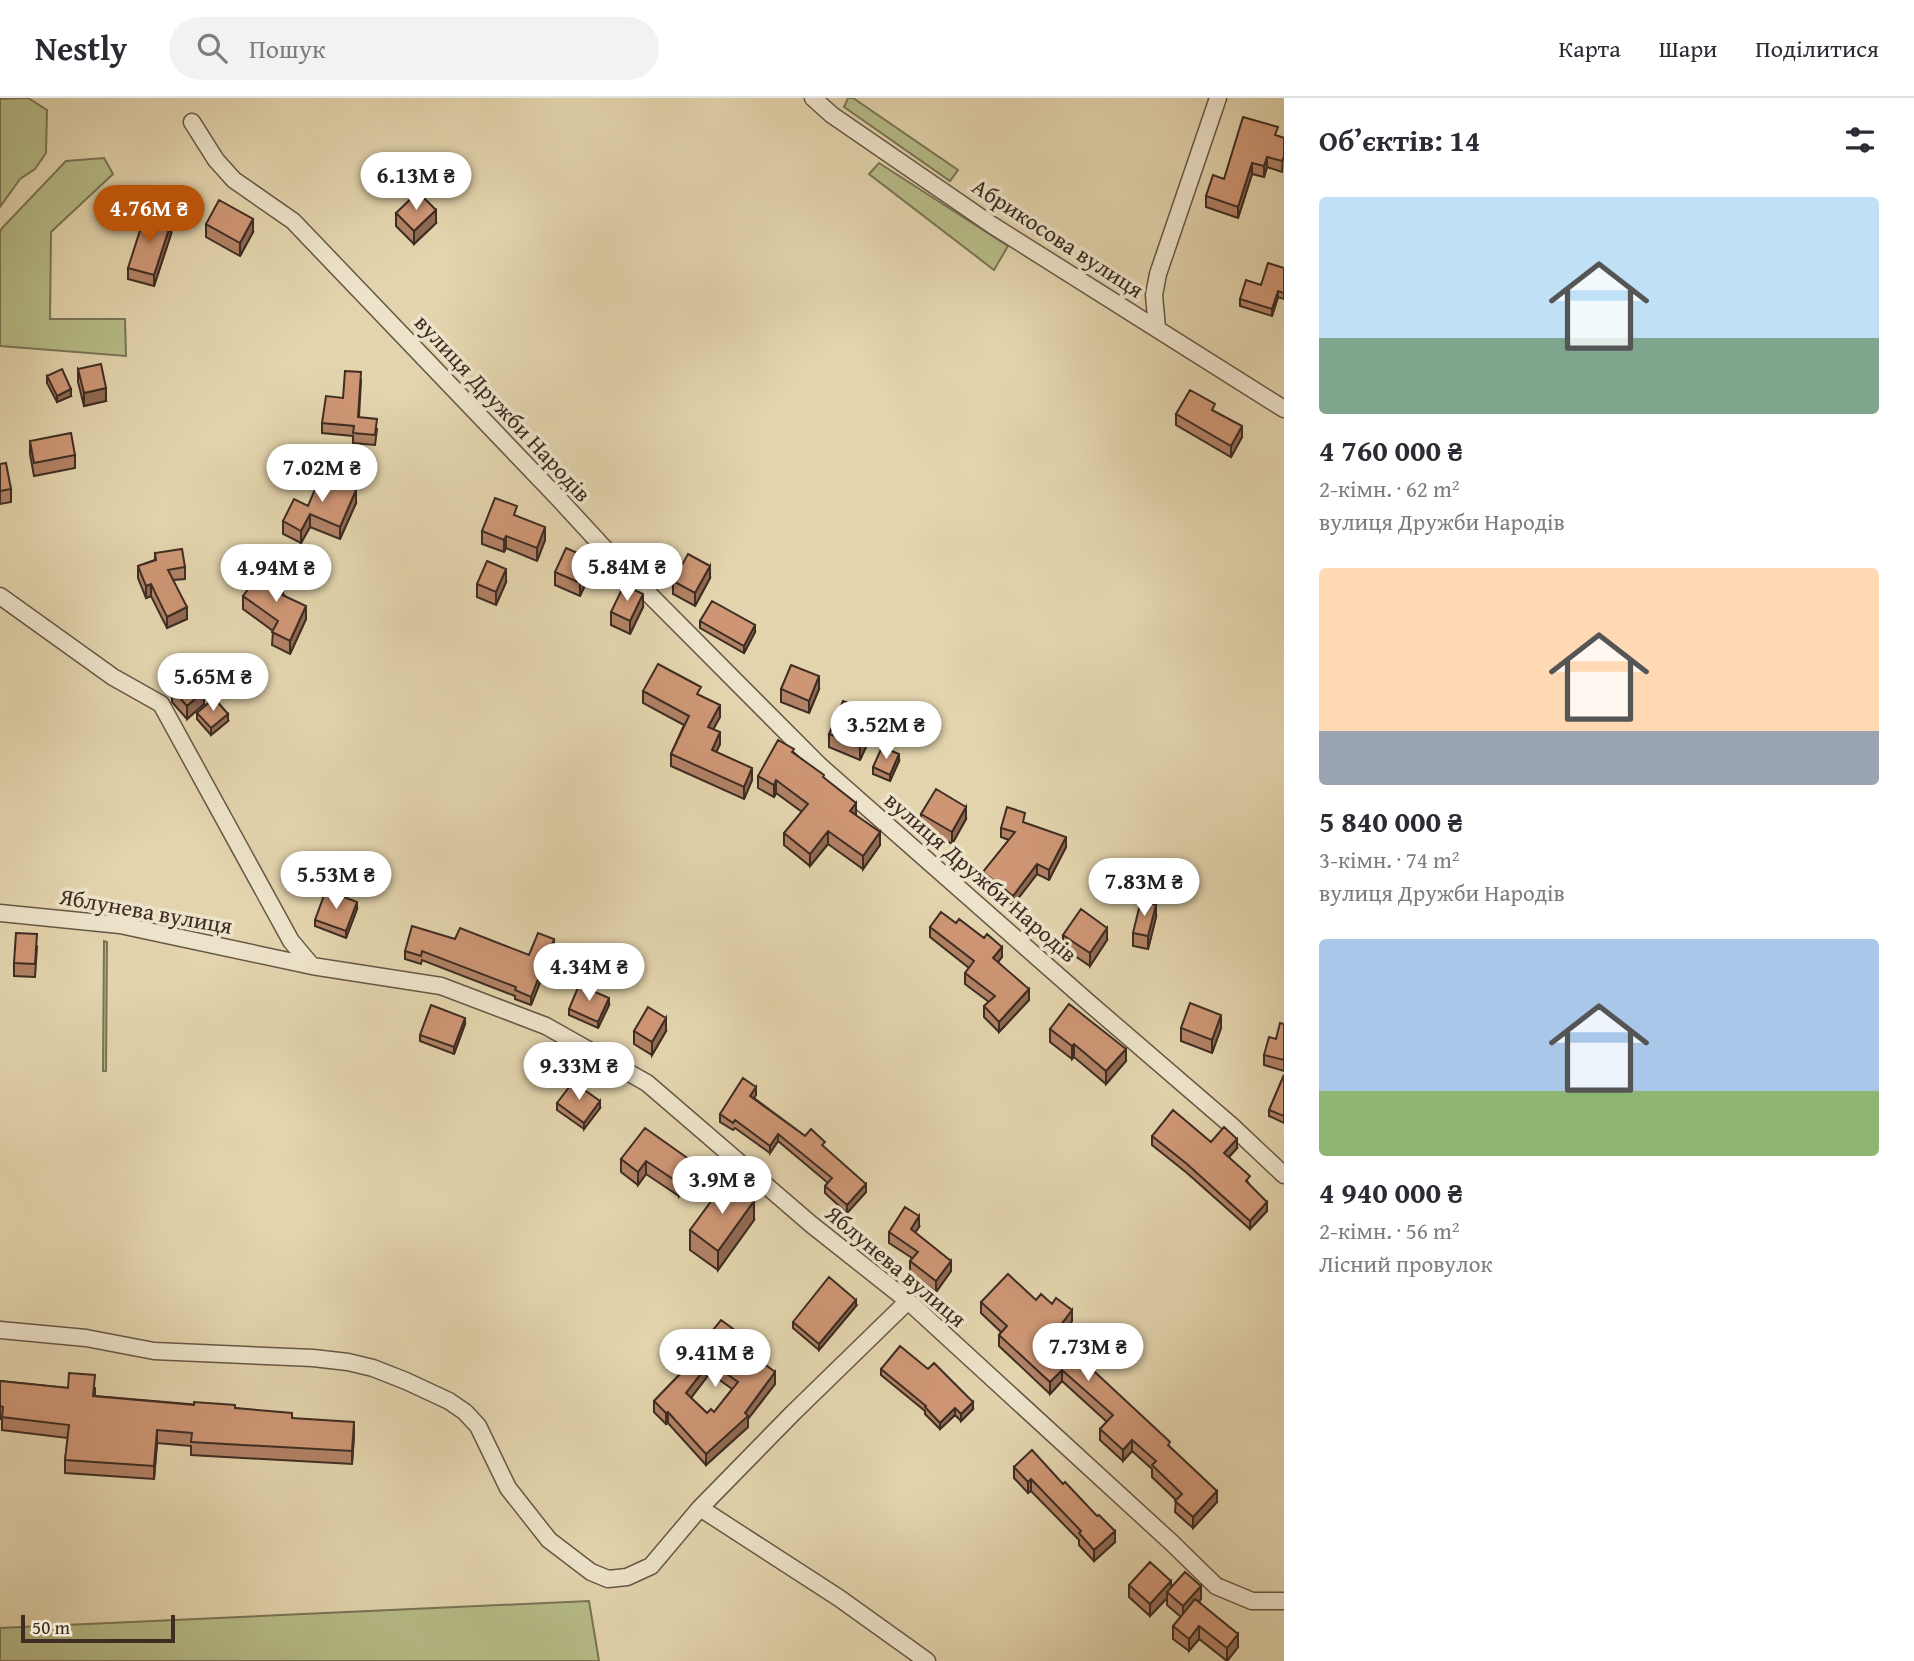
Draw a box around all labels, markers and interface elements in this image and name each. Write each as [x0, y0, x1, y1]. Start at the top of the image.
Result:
search box [169, 17, 659, 80]
text: Nestly [35, 24, 127, 72]
icon: search [193, 29, 231, 67]
text: Пошук [249, 29, 326, 68]
text: Карта [1558, 31, 1621, 66]
text: Шари [1659, 31, 1717, 66]
text: Поділитися [1755, 31, 1879, 66]
text: Об’єктів: 14 [1319, 118, 1480, 162]
icon: filters [1841, 121, 1879, 159]
pin: 6.13M ₴ [351, 152, 481, 212]
text: 6.13M ₴ [376, 158, 456, 191]
street label: Абрикосова вулиця [966, 170, 1151, 306]
pin: 4.76M ₴ [84, 186, 214, 245]
text: 4.76M ₴ [109, 191, 189, 224]
icon: home [1536, 243, 1662, 369]
street label: вулиця Дружби Народів [407, 307, 599, 509]
text: 4 760 000 ₴ [1319, 428, 1463, 472]
pin: 7.02M ₴ [257, 444, 387, 504]
text: 7.02M ₴ [282, 450, 362, 483]
text: 2-кімн. · 62 m² [1319, 472, 1460, 505]
text: вулиця Дружби Народів [1319, 505, 1565, 538]
pin: 5.84M ₴ [562, 544, 692, 603]
pin: 4.94M ₴ [211, 545, 341, 604]
text: 5.84M ₴ [587, 549, 667, 582]
text: 4.94M ₴ [236, 550, 316, 583]
icon: home [1536, 614, 1662, 740]
pin: 5.65M ₴ [148, 654, 278, 713]
text: 5.65M ₴ [173, 659, 253, 692]
pin: 3.52M ₴ [821, 702, 951, 761]
text: 3.52M ₴ [846, 707, 926, 740]
street label: вулиця Дружби Народів [878, 784, 1085, 970]
text: 5 840 000 ₴ [1319, 799, 1463, 843]
text: 3-кімн. · 74 m² [1319, 843, 1460, 876]
pin: 5.53M ₴ [271, 852, 401, 911]
text: 5.53M ₴ [296, 857, 376, 890]
pin: 7.83M ₴ [1079, 858, 1209, 918]
text: 7.83M ₴ [1104, 864, 1184, 897]
text: вулиця Дружби Народів [1319, 876, 1565, 909]
street label: Яблунева вулиця [56, 879, 235, 942]
pin: 4.34M ₴ [524, 944, 654, 1003]
text: 4.34M ₴ [549, 949, 629, 982]
icon: home [1536, 985, 1662, 1111]
pin: 9.33M ₴ [514, 1042, 644, 1102]
text: 9.33M ₴ [539, 1048, 619, 1081]
pin: 3.9M ₴ [665, 1156, 779, 1216]
text: 3.9M ₴ [688, 1162, 756, 1195]
text: 4 940 000 ₴ [1319, 1170, 1463, 1214]
street label: Яблунева вулиця [818, 1196, 974, 1335]
text: 2-кімн. · 56 m² [1319, 1214, 1460, 1247]
text: Лісний провулок [1319, 1247, 1493, 1280]
pin: 7.73M ₴ [1023, 1324, 1153, 1383]
text: 7.73M ₴ [1048, 1329, 1128, 1362]
pin: 9.41M ₴ [650, 1330, 780, 1389]
text: 9.41M ₴ [675, 1335, 755, 1368]
scale bar [21, 1612, 175, 1644]
text: 50 m [32, 1613, 70, 1641]

